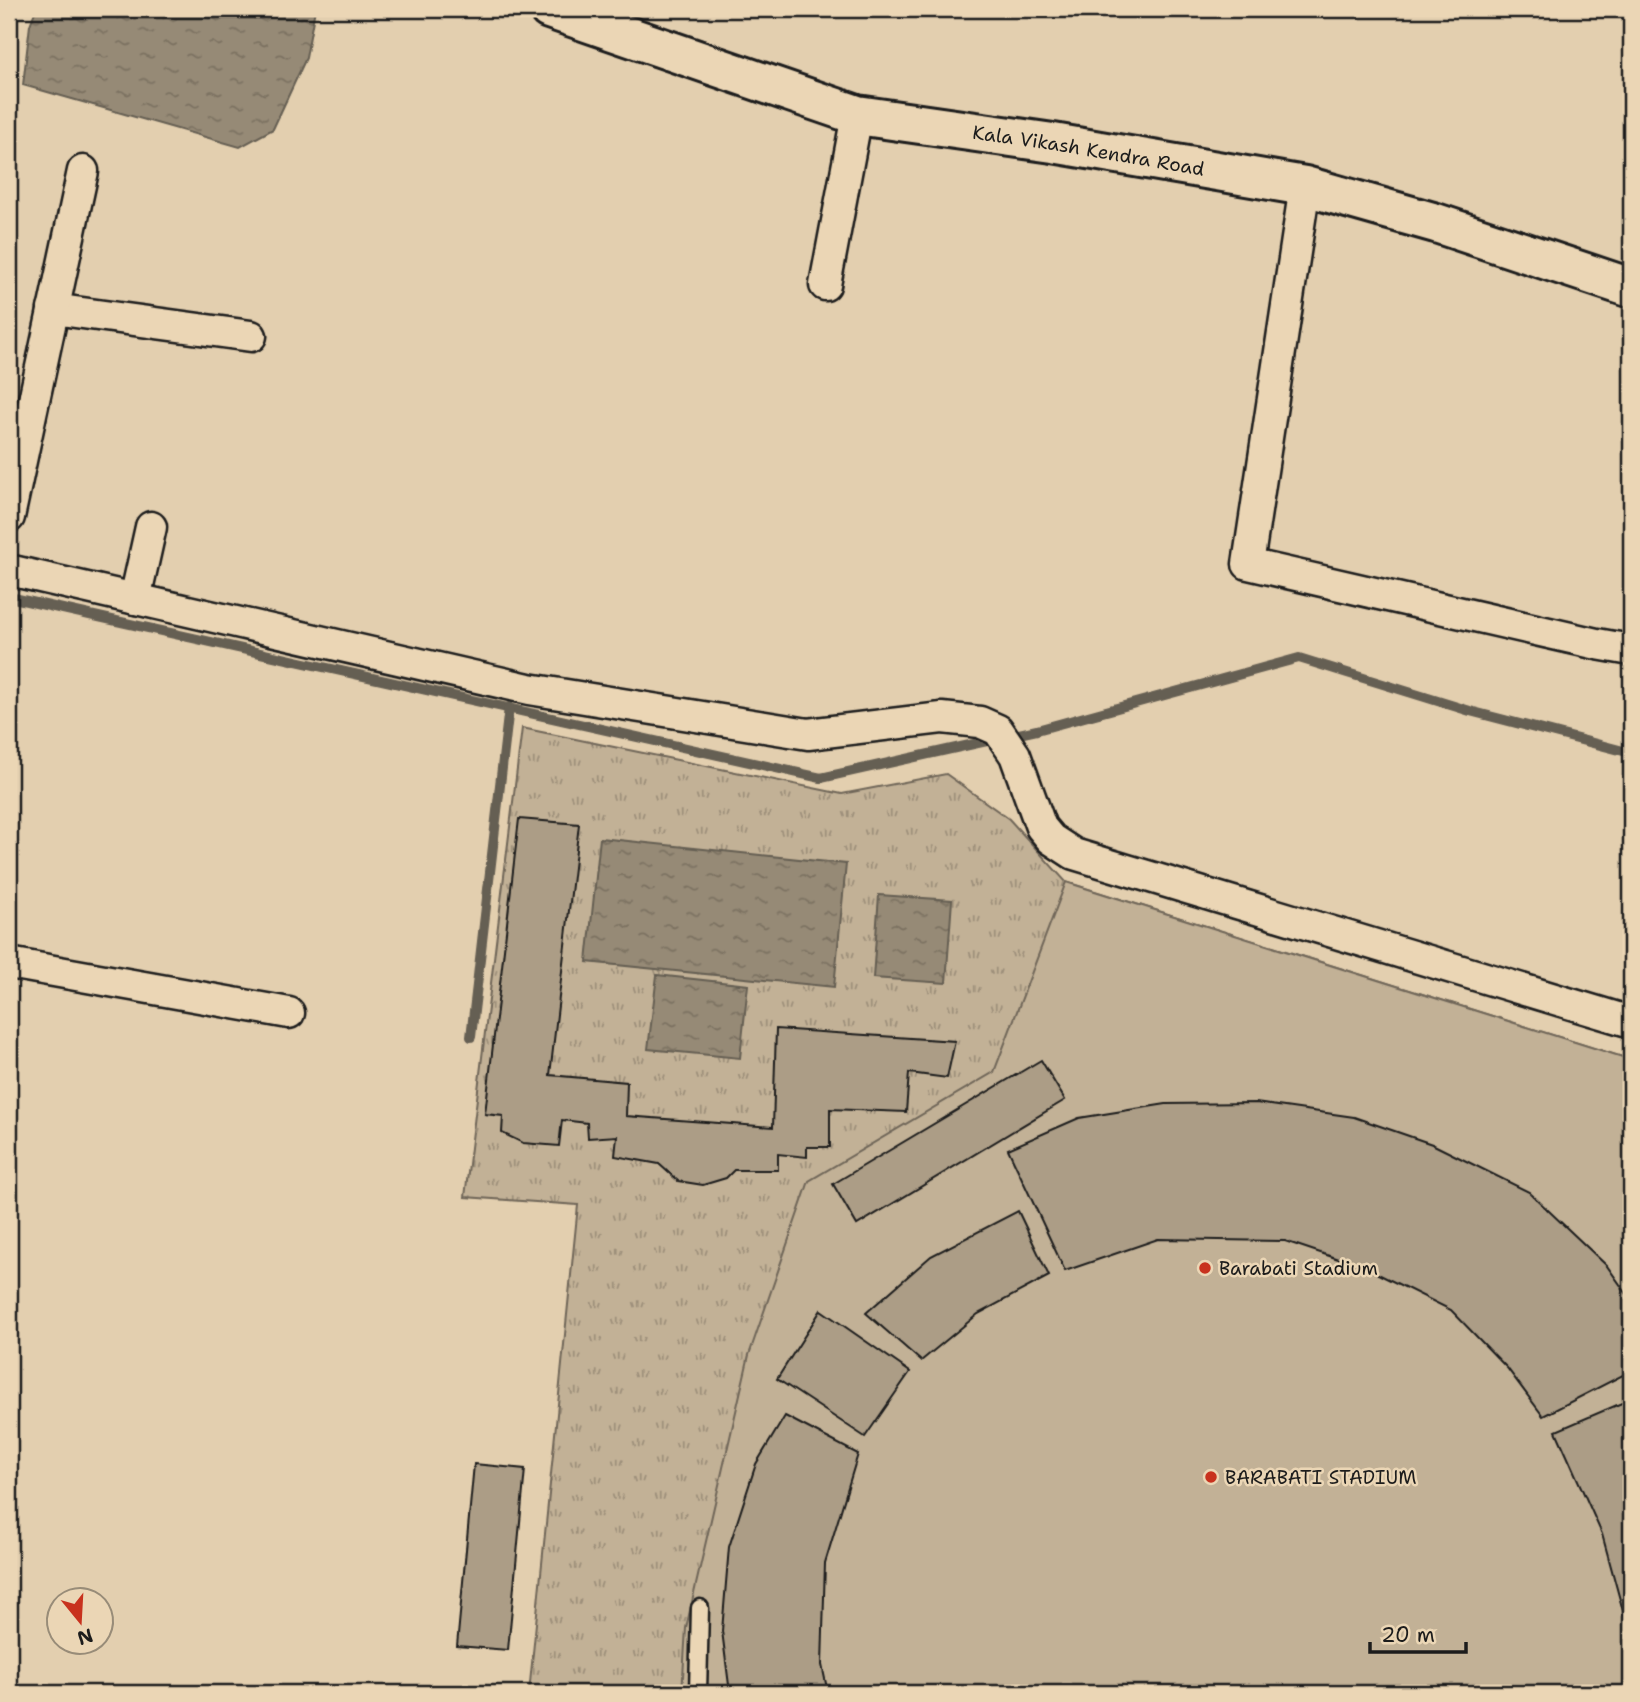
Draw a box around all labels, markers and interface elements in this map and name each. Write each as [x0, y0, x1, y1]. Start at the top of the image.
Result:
street label: Kala Vikash Kendra Road [971, 119, 1206, 181]
place label: Barabati Stadium [1219, 1256, 1378, 1281]
marker: Barabati Stadium [1197, 1260, 1213, 1276]
place label: BARABATI STADIUM [1225, 1465, 1417, 1490]
marker: BARABATI STADIUM [1203, 1469, 1219, 1485]
north arrow [46, 1586, 116, 1656]
scale bar [1370, 1611, 1467, 1655]
text: 20 m [1381, 1621, 1435, 1649]
text: N [74, 1622, 96, 1651]

